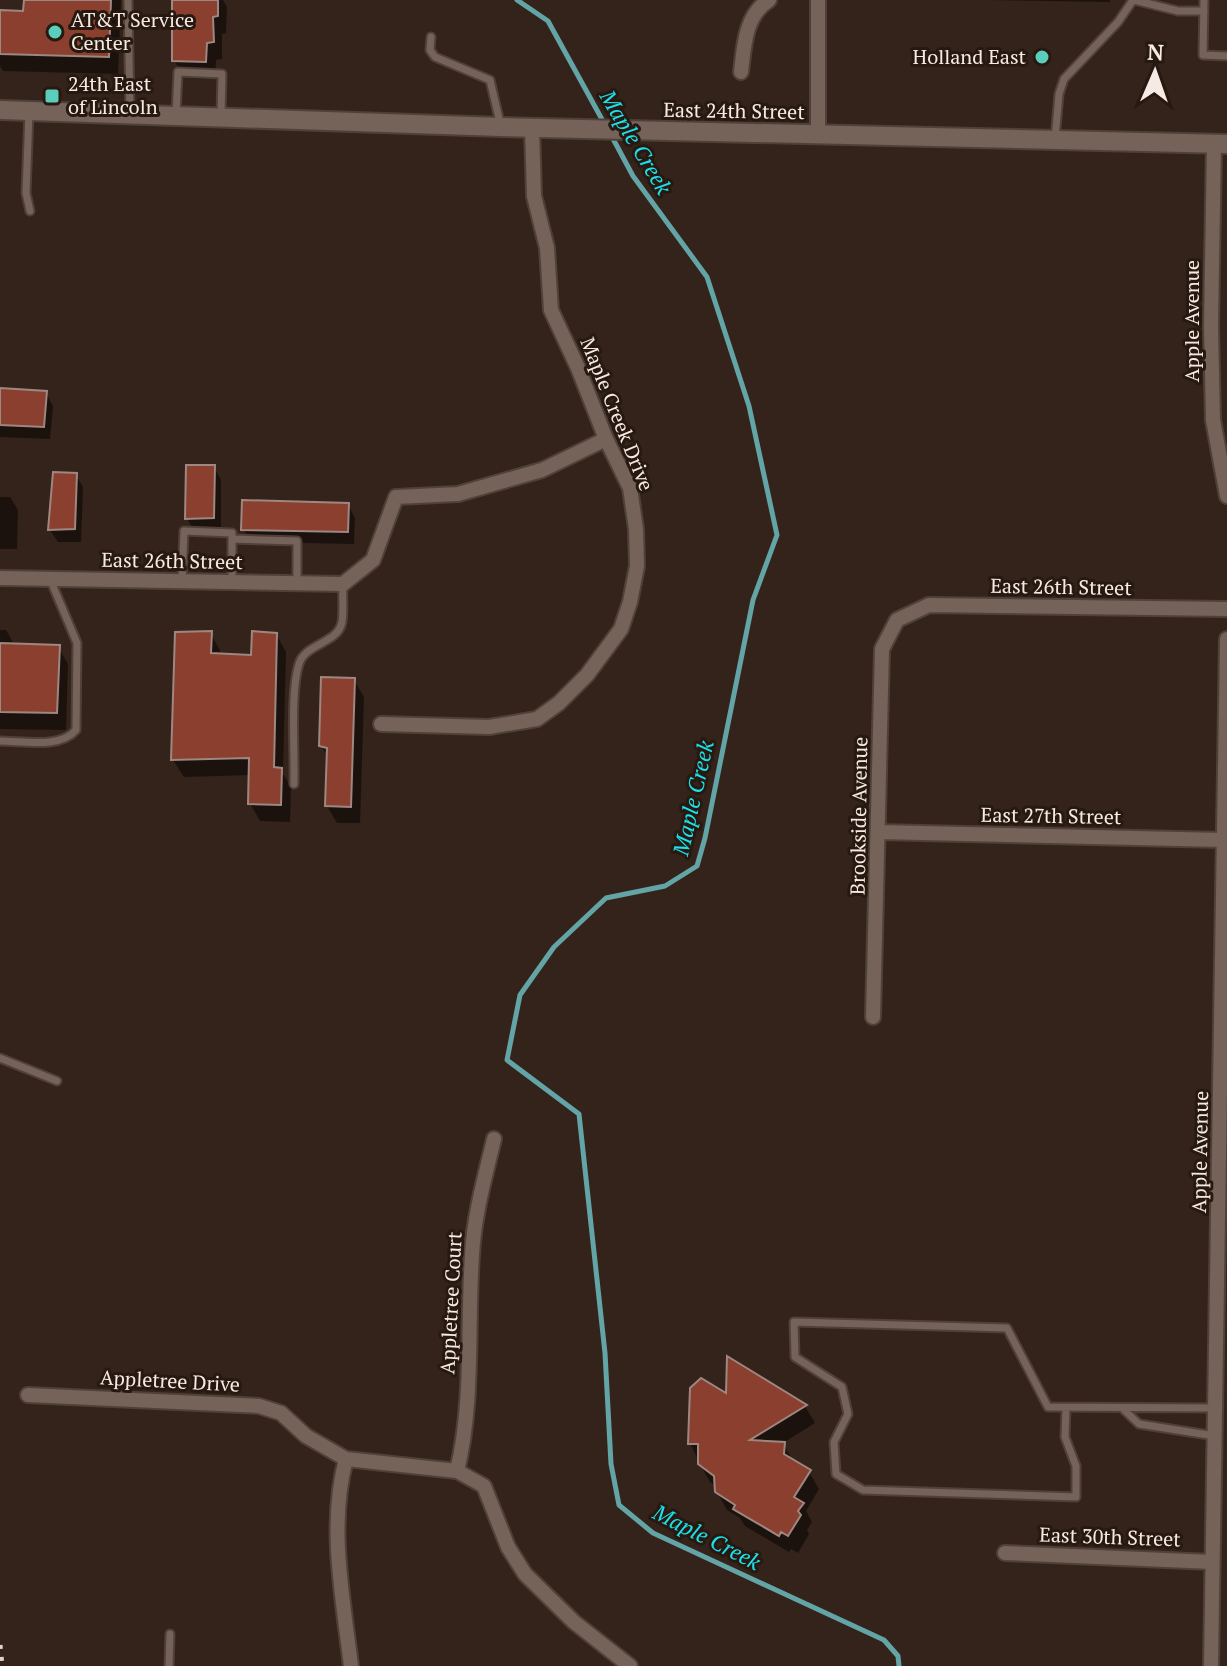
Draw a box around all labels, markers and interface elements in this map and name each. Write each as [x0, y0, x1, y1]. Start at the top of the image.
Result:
place label: AT&T Service Center [71, 6, 194, 56]
marker: AT&T Service Center [46, 23, 64, 41]
north arrow [1115, 32, 1195, 112]
text: N [1147, 37, 1165, 66]
place label: Holland East [913, 43, 1027, 70]
marker: Holland East [1033, 48, 1051, 66]
place label: 24th East of Lincoln [68, 70, 158, 120]
water label: Maple Creek [593, 83, 679, 200]
marker: 24th East of Lincoln [43, 87, 61, 105]
street label: East 24th Street [663, 96, 805, 125]
street label: Apple Avenue [1178, 260, 1205, 382]
street label: Maple Creek Drive [574, 333, 661, 495]
street label: East 26th Street [101, 546, 243, 575]
street label: East 26th Street [990, 572, 1132, 601]
water label: Maple Creek [665, 737, 720, 859]
street label: Brookside Avenue [844, 737, 873, 895]
street label: East 27th Street [981, 801, 1122, 830]
street label: Apple Avenue [1185, 1091, 1214, 1213]
street label: Appletree Court [433, 1231, 468, 1375]
street label: Appletree Drive [99, 1363, 241, 1398]
water label: Maple Creek [648, 1497, 766, 1576]
street label: East 30th Street [1039, 1521, 1182, 1552]

